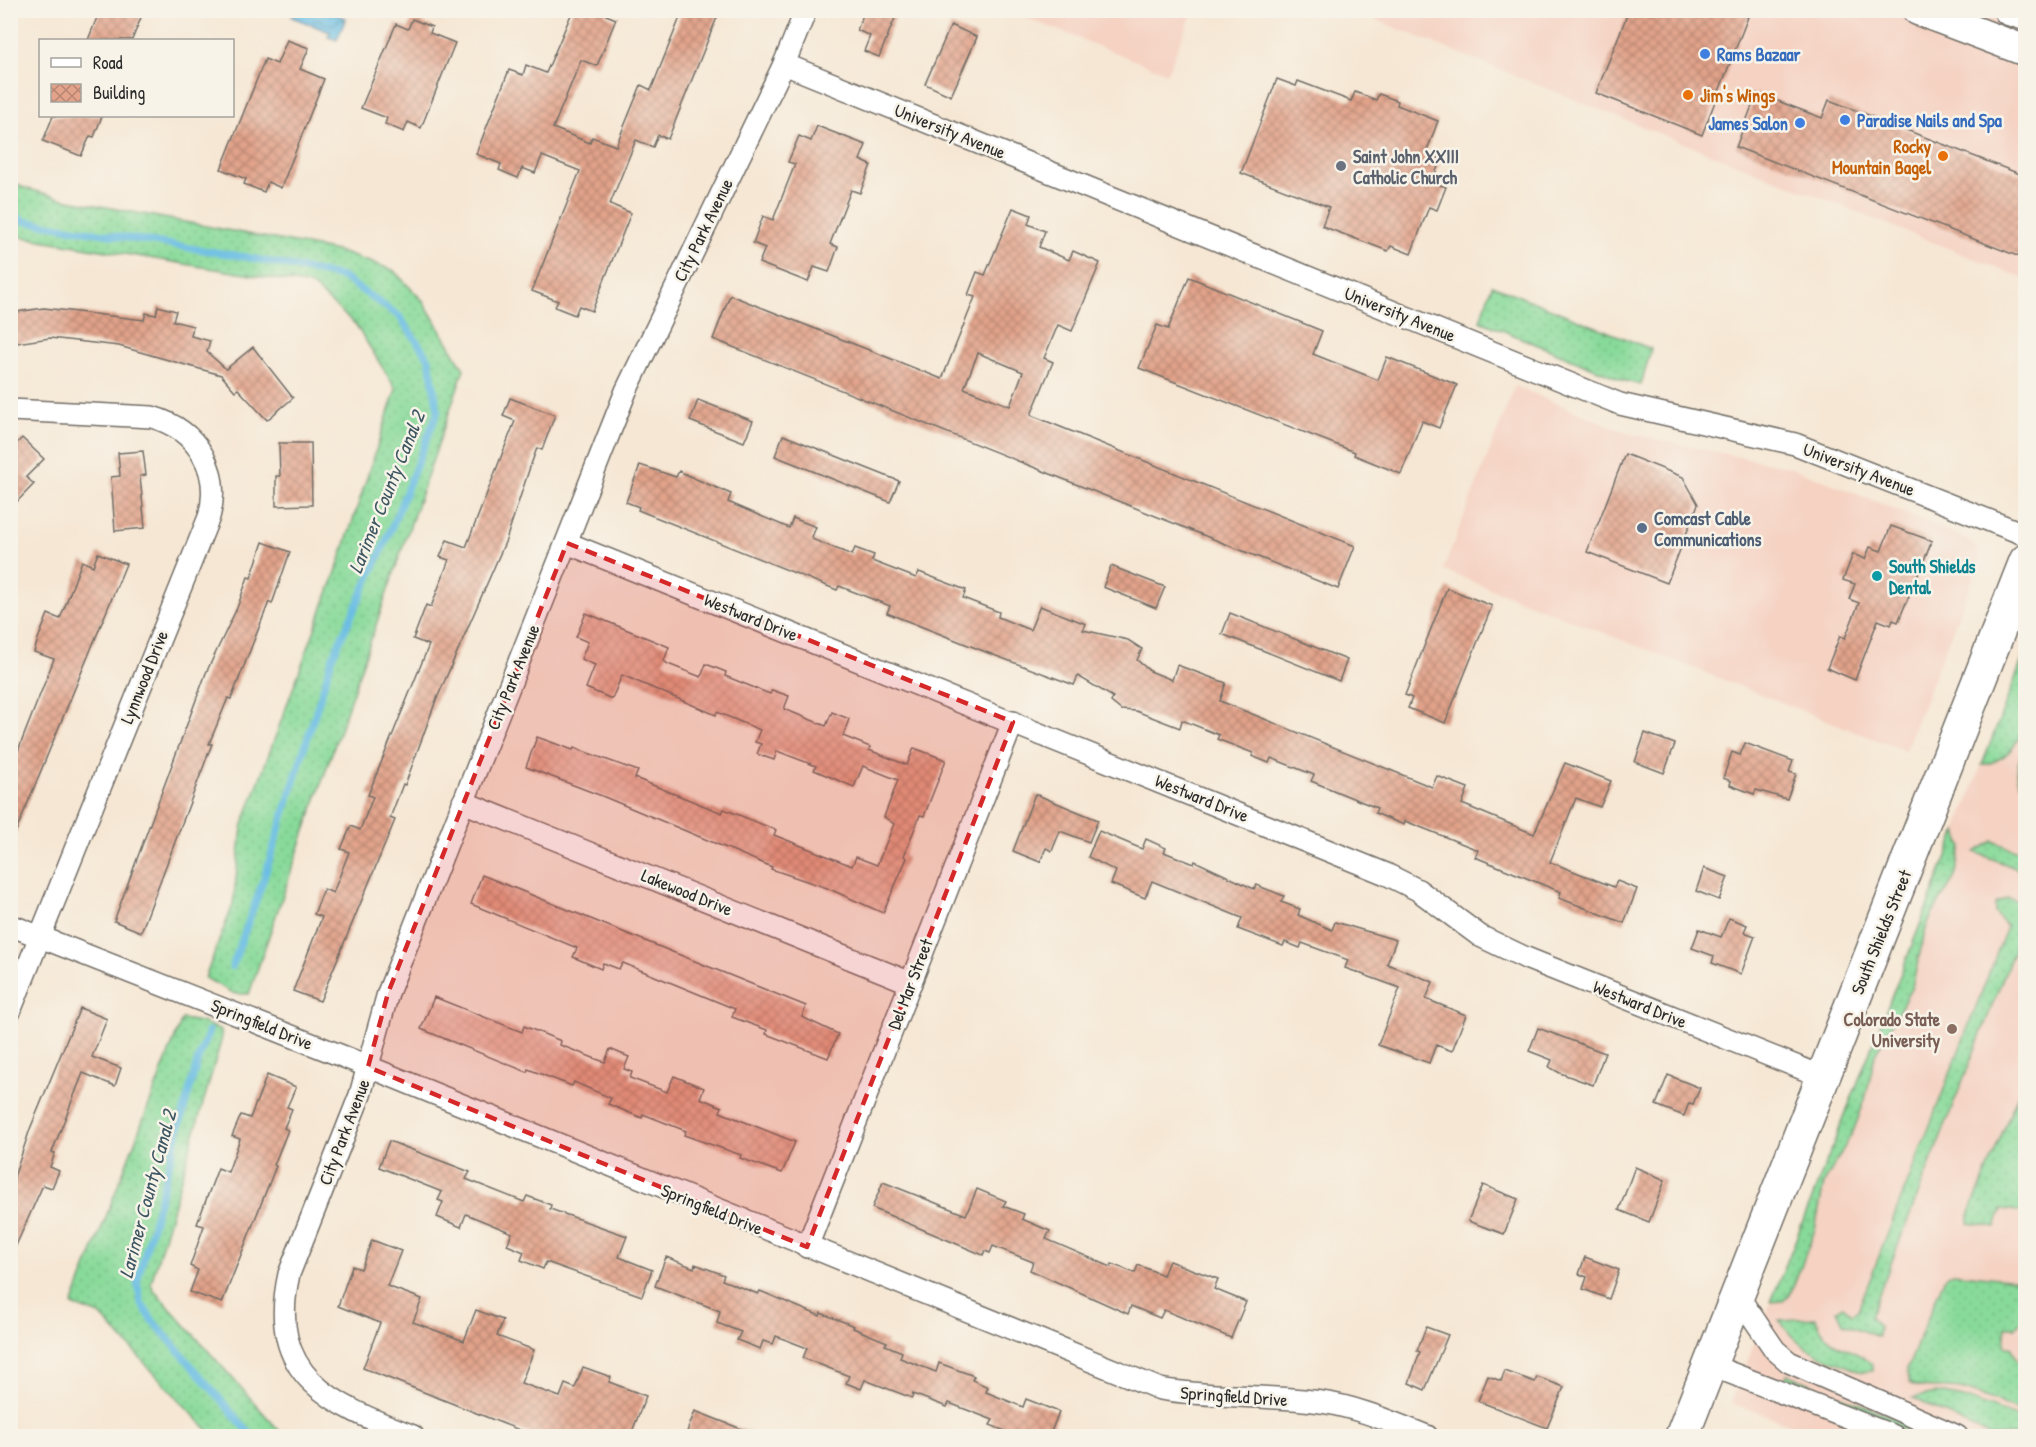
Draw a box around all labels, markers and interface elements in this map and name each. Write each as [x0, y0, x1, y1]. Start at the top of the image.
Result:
legend [39, 39, 234, 117]
place label: Rams Bazaar [1717, 42, 1801, 67]
marker: Rams Bazaar [1698, 47, 1712, 61]
text: Road [93, 50, 123, 75]
text: Building [93, 80, 145, 105]
place label: Jim's Wings [1700, 83, 1775, 109]
marker: Jim's Wings [1681, 88, 1695, 102]
street label: University Avenue [891, 97, 1009, 165]
place label: Paradise Nails and Spa [1857, 108, 2003, 134]
place label: James Salon [1708, 111, 1788, 136]
marker: Paradise Nails and Spa [1838, 113, 1852, 127]
marker: James Salon [1793, 116, 1807, 130]
place label: Rocky Mountain Bagel [1832, 134, 1932, 181]
place label: Saint John XXIII Catholic Church [1353, 144, 1459, 190]
marker: Rocky Mountain Bagel [1936, 149, 1950, 163]
marker: Saint John XXIII Catholic Church [1334, 159, 1348, 173]
street label: City Park Avenue [667, 174, 739, 286]
street label: University Avenue [1341, 280, 1459, 348]
water label: Larimer County Canal 2 [341, 406, 432, 577]
street label: University Avenue [1799, 436, 1919, 502]
place label: Comcast Cable Communications [1654, 506, 1762, 552]
marker: Comcast Cable Communications [1635, 521, 1649, 535]
place label: South Shields Dental [1889, 554, 1975, 600]
marker: South Shields Dental [1870, 569, 1884, 583]
street label: Westward Drive [701, 587, 801, 647]
street label: City Park Avenue [480, 621, 546, 733]
street label: Lynnwood Drive [114, 627, 174, 727]
street label: Westward Drive [1152, 768, 1252, 828]
street label: Lakewood Drive [638, 862, 736, 922]
street label: South Shields Street [1845, 865, 1918, 998]
street label: Del Mar Street [881, 934, 939, 1033]
street label: Westward Drive [1590, 974, 1690, 1034]
street label: Springfield Drive [208, 992, 316, 1056]
place label: Colorado State University [1844, 1007, 1941, 1054]
marker: Colorado State University [1945, 1022, 1959, 1036]
street label: City Park Avenue [312, 1075, 376, 1189]
water label: Larimer County Canal 2 [112, 1106, 184, 1281]
street label: Springfield Drive [658, 1177, 766, 1241]
street label: Springfield Drive [1180, 1380, 1288, 1412]

